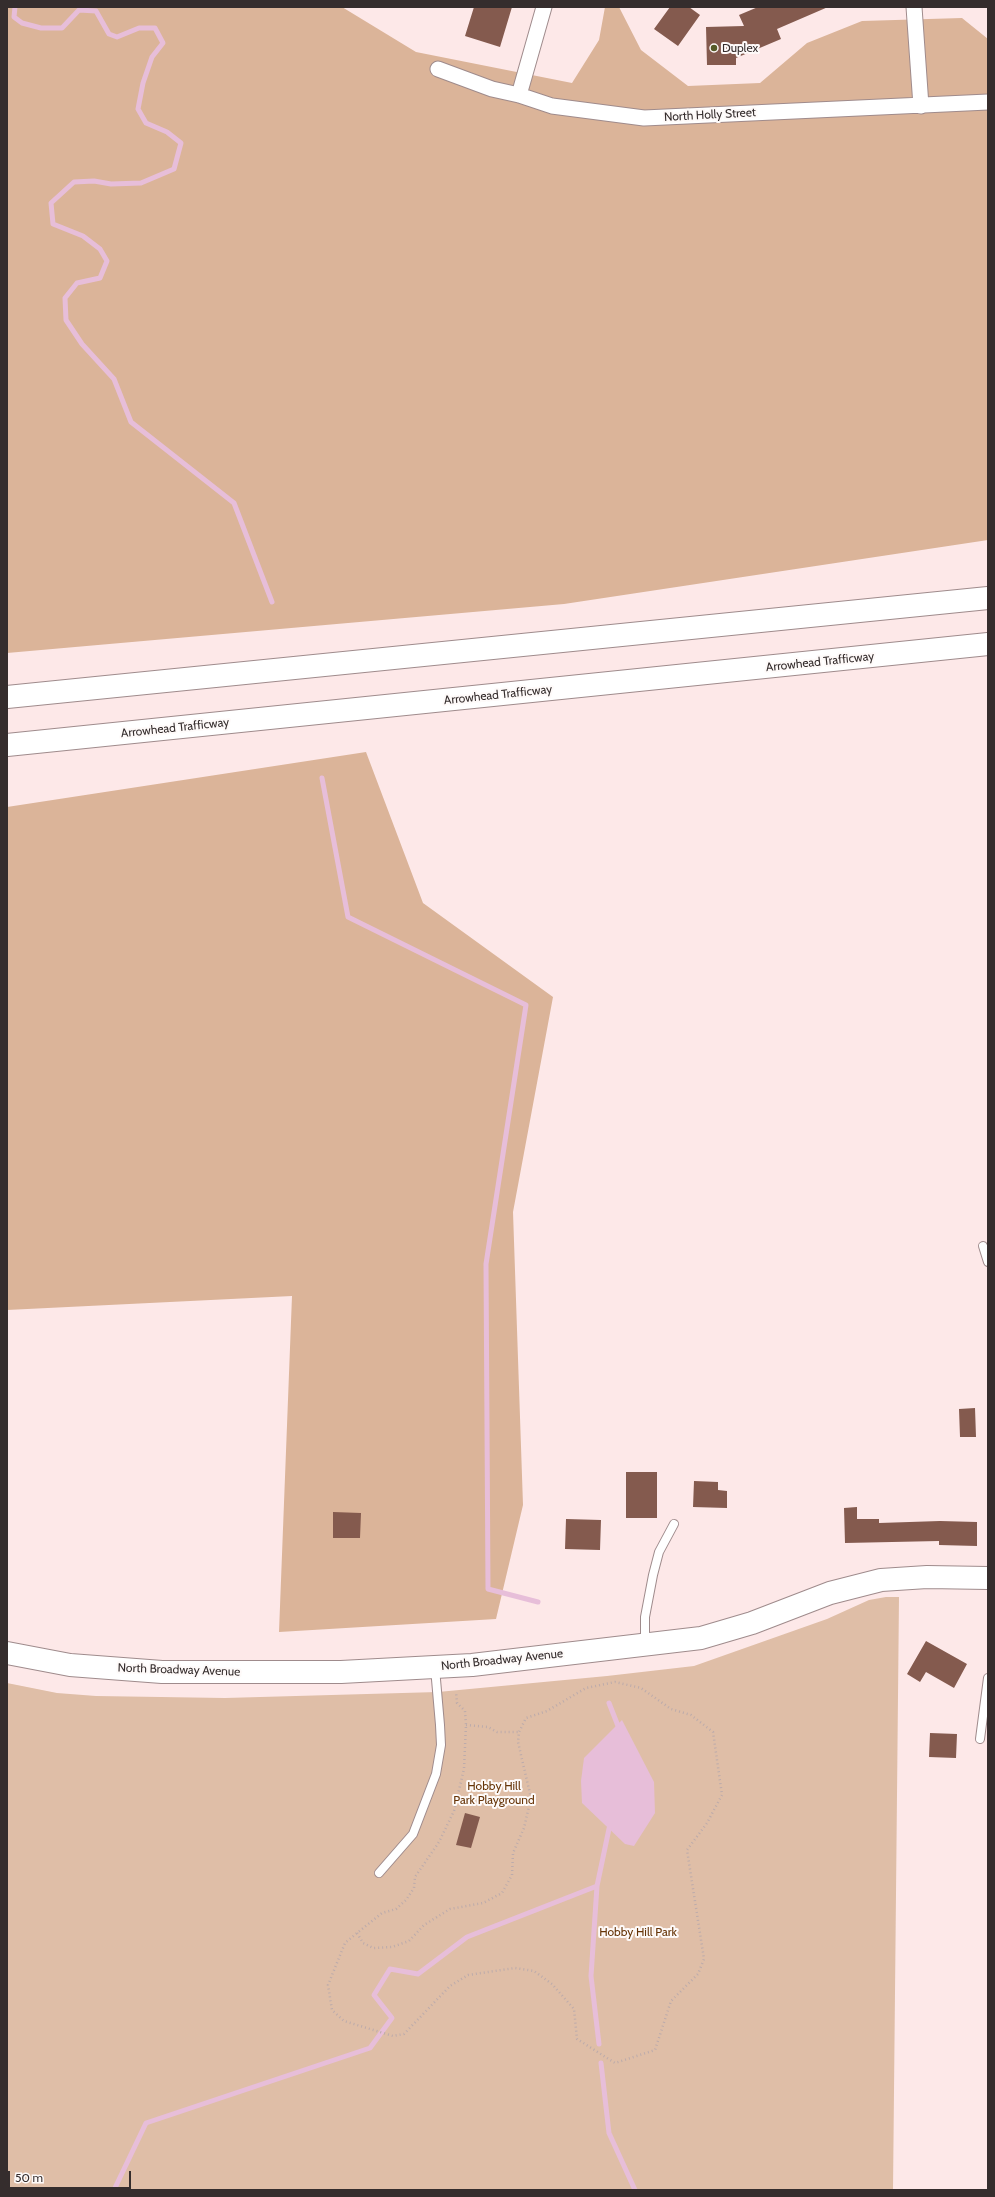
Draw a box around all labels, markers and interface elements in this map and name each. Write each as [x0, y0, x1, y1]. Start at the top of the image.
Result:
place label: Duplex [722, 41, 758, 55]
marker: Duplex [709, 43, 719, 53]
street label: North Holly Street [664, 105, 756, 125]
street label: Arrowhead Trafficway [765, 649, 875, 675]
street label: Arrowhead Trafficway [443, 682, 553, 708]
street label: Arrowhead Trafficway [120, 715, 230, 741]
street label: North Broadway Avenue [440, 1646, 564, 1674]
street label: North Broadway Avenue [117, 1661, 241, 1679]
park label: Hobby Hill Park Playground [453, 1779, 535, 1807]
park label: Hobby Hill Park [599, 1925, 677, 1939]
scale bar [10, 2163, 133, 2189]
text: 50 m [15, 2170, 43, 2185]

